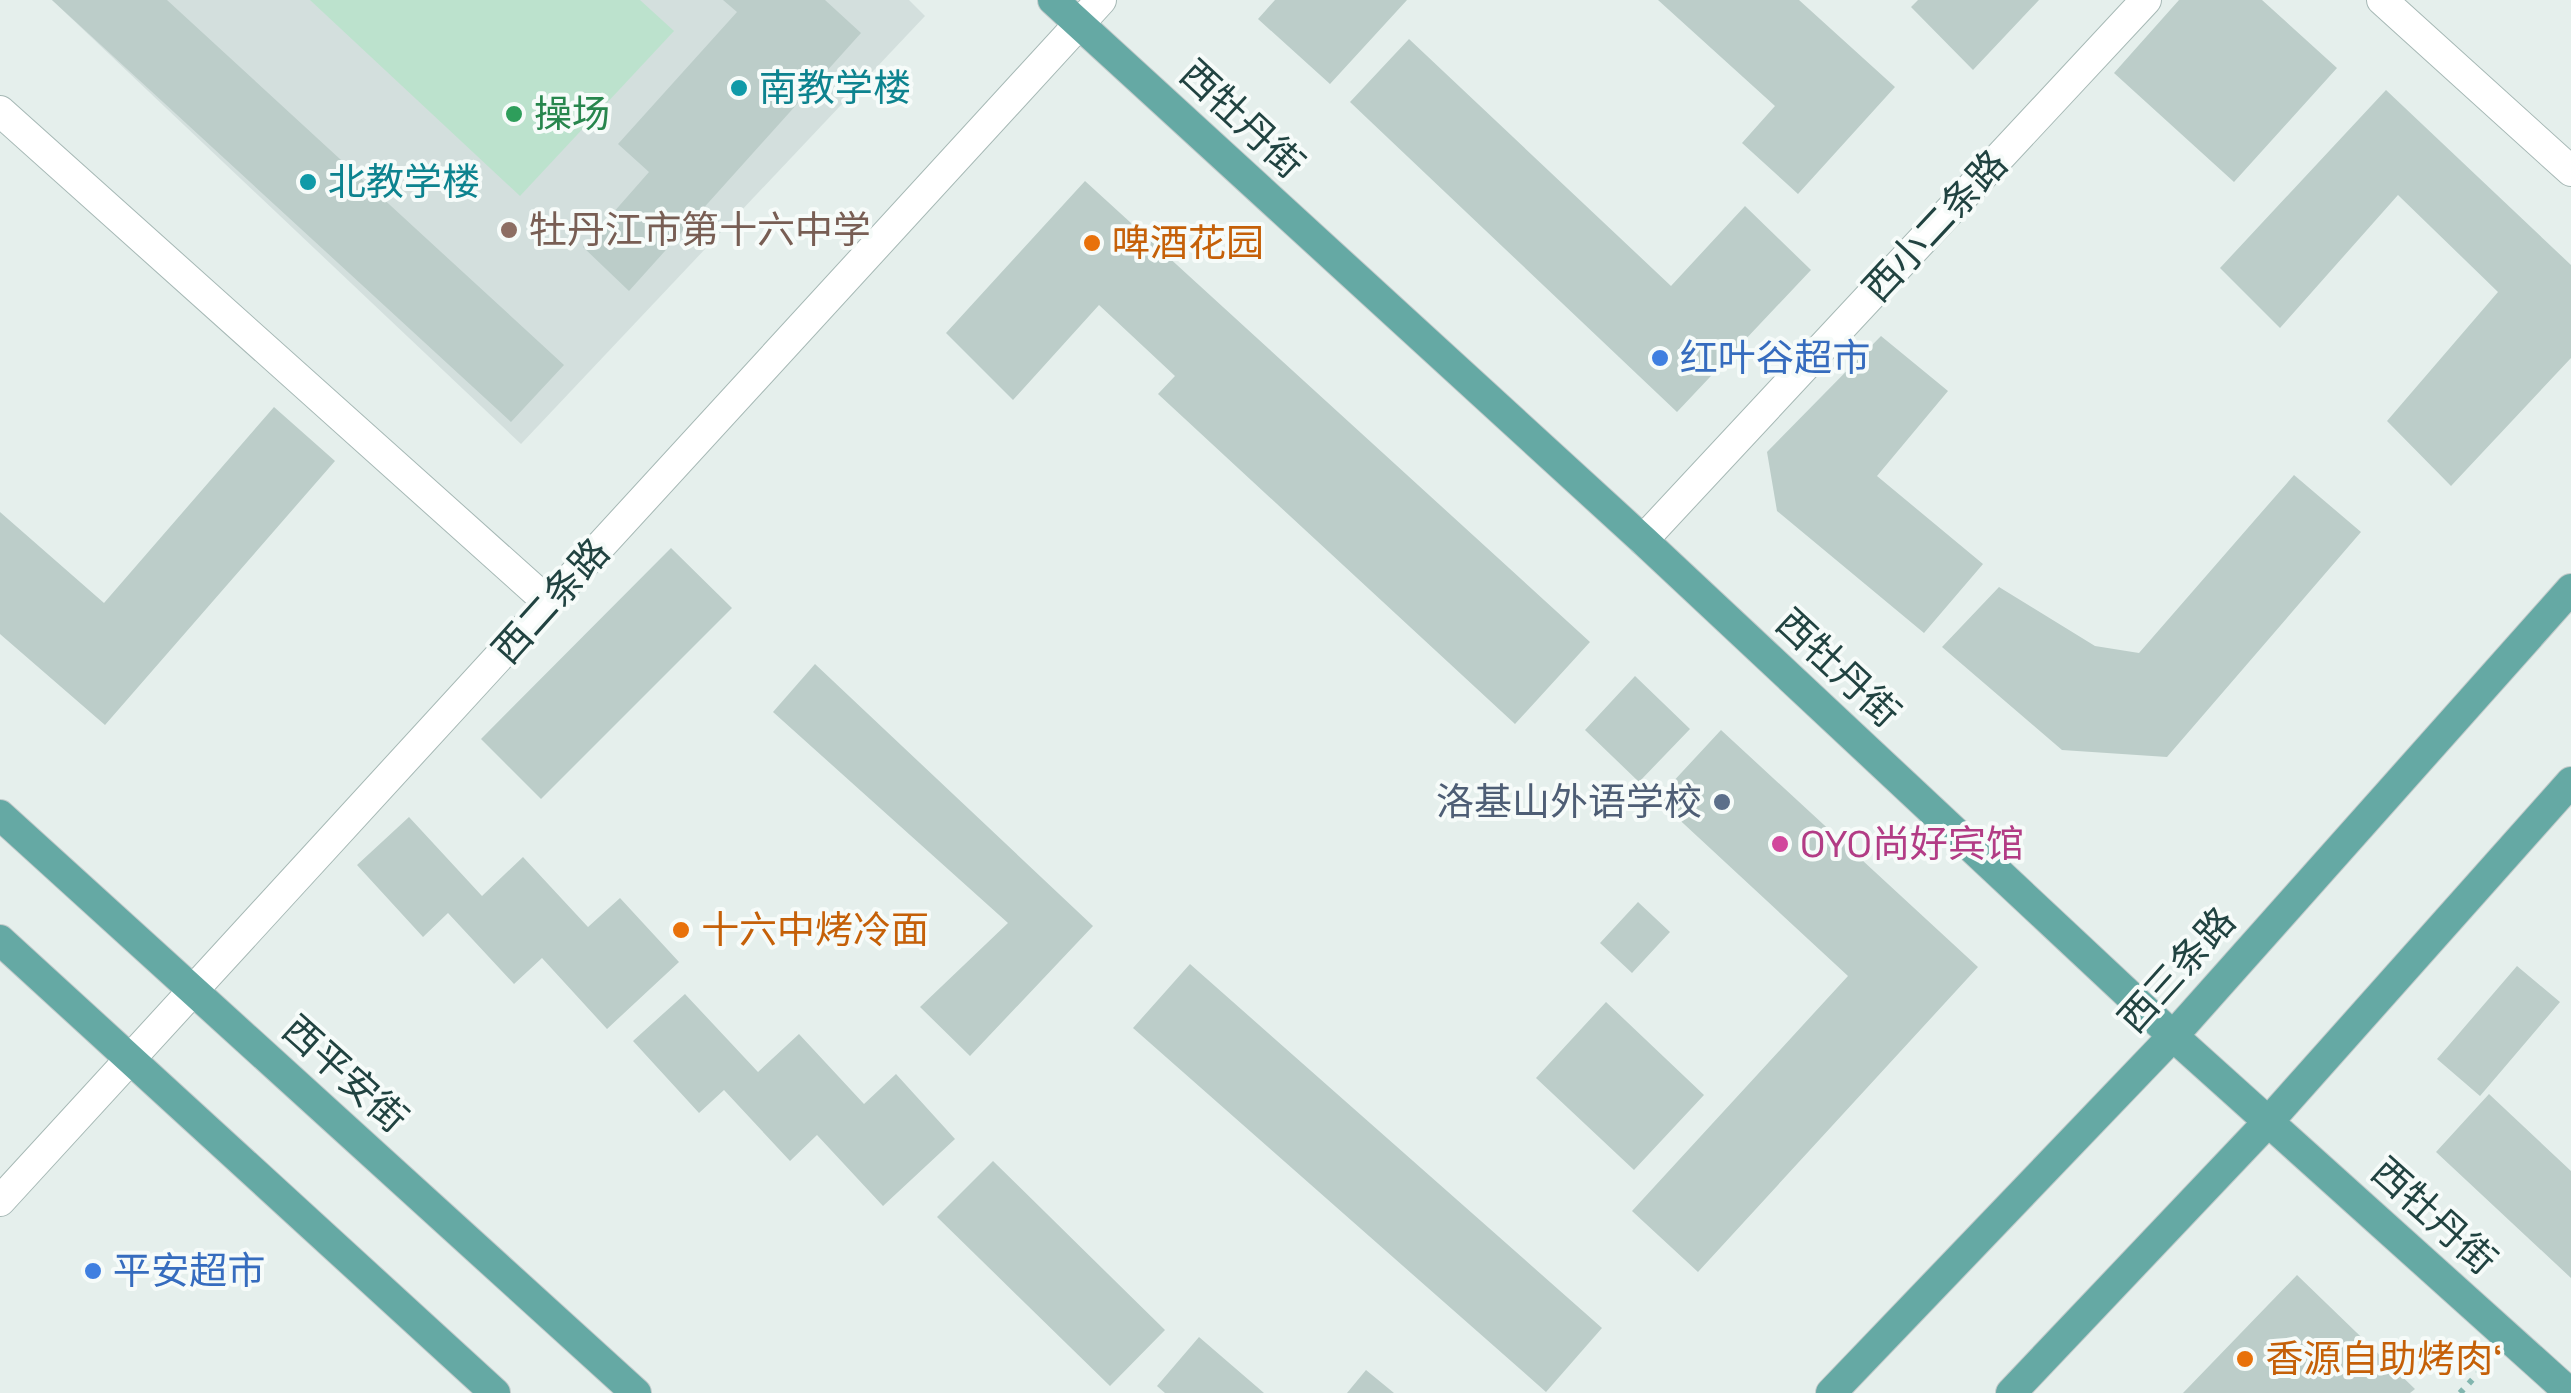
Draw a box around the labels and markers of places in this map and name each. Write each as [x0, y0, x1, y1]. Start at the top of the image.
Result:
place label: 南教学楼 [759, 64, 911, 112]
marker: 南教学楼 [728, 77, 750, 99]
place label: 操场 [534, 90, 610, 138]
marker: 操场 [503, 103, 525, 125]
place label: 北教学楼 [328, 158, 480, 206]
marker: 北教学楼 [297, 171, 319, 193]
place label: 牡丹江市第十六中学 [529, 206, 871, 254]
marker: 牡丹江市第十六中学 [498, 219, 520, 241]
place label: 啤酒花园 [1112, 219, 1264, 267]
marker: 啤酒花园 [1081, 232, 1103, 254]
place label: 红叶谷超市 [1680, 334, 1870, 382]
marker: 红叶谷超市 [1649, 347, 1671, 369]
place label: 洛基山外语学校 [1436, 778, 1702, 826]
marker: 洛基山外语学校 [1711, 791, 1733, 813]
place label: OYO尚好宾馆 [1800, 820, 2024, 868]
marker: OYO尚好宾馆 [1769, 833, 1791, 855]
place label: 十六中烤冷面 [701, 906, 929, 954]
marker: 十六中烤冷面 [670, 919, 692, 941]
place label: 平安超市 [113, 1247, 265, 1295]
marker: 平安超市 [82, 1260, 104, 1282]
place label: 香源自助烤肉‘ [2265, 1335, 2503, 1383]
marker: 香源自助烤肉‘ [2234, 1348, 2256, 1370]

